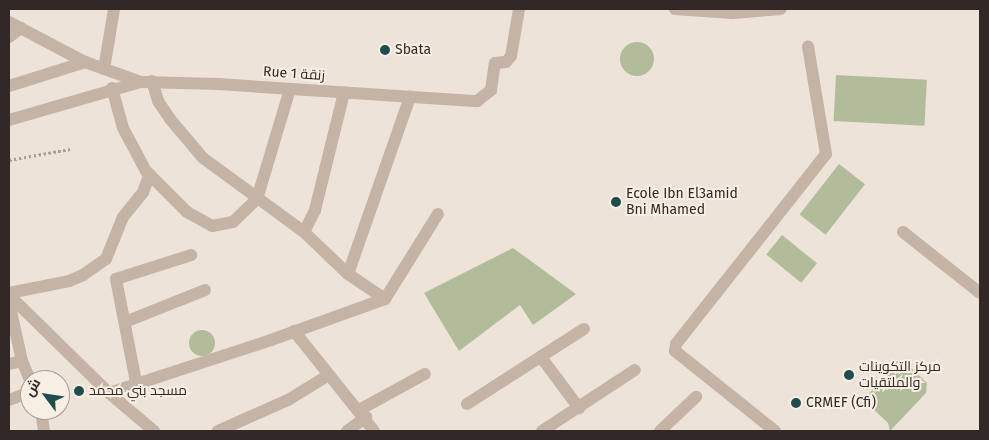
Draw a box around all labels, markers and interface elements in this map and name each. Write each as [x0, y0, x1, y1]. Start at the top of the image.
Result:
place label: Sbata [395, 42, 431, 58]
marker: Sbata [379, 44, 391, 56]
street label: Rue 1 زنقة [262, 63, 326, 85]
place label: Ecole Ibn El3amid Bni Mhamed [626, 186, 738, 218]
marker: Ecole Ibn El3amid Bni Mhamed [610, 196, 622, 208]
place label: مركز التكوينات والملتقيات [859, 359, 941, 392]
marker: مركز التكوينات والملتقيات [843, 369, 855, 381]
north arrow [20, 370, 70, 420]
text: ش [21, 375, 44, 400]
place label: مسجد بني محمد [89, 383, 187, 399]
marker: مسجد بني محمد [73, 385, 85, 397]
place label: CRMEF (Cfi) [806, 395, 876, 411]
marker: CRMEF (Cfi) [790, 397, 802, 409]

